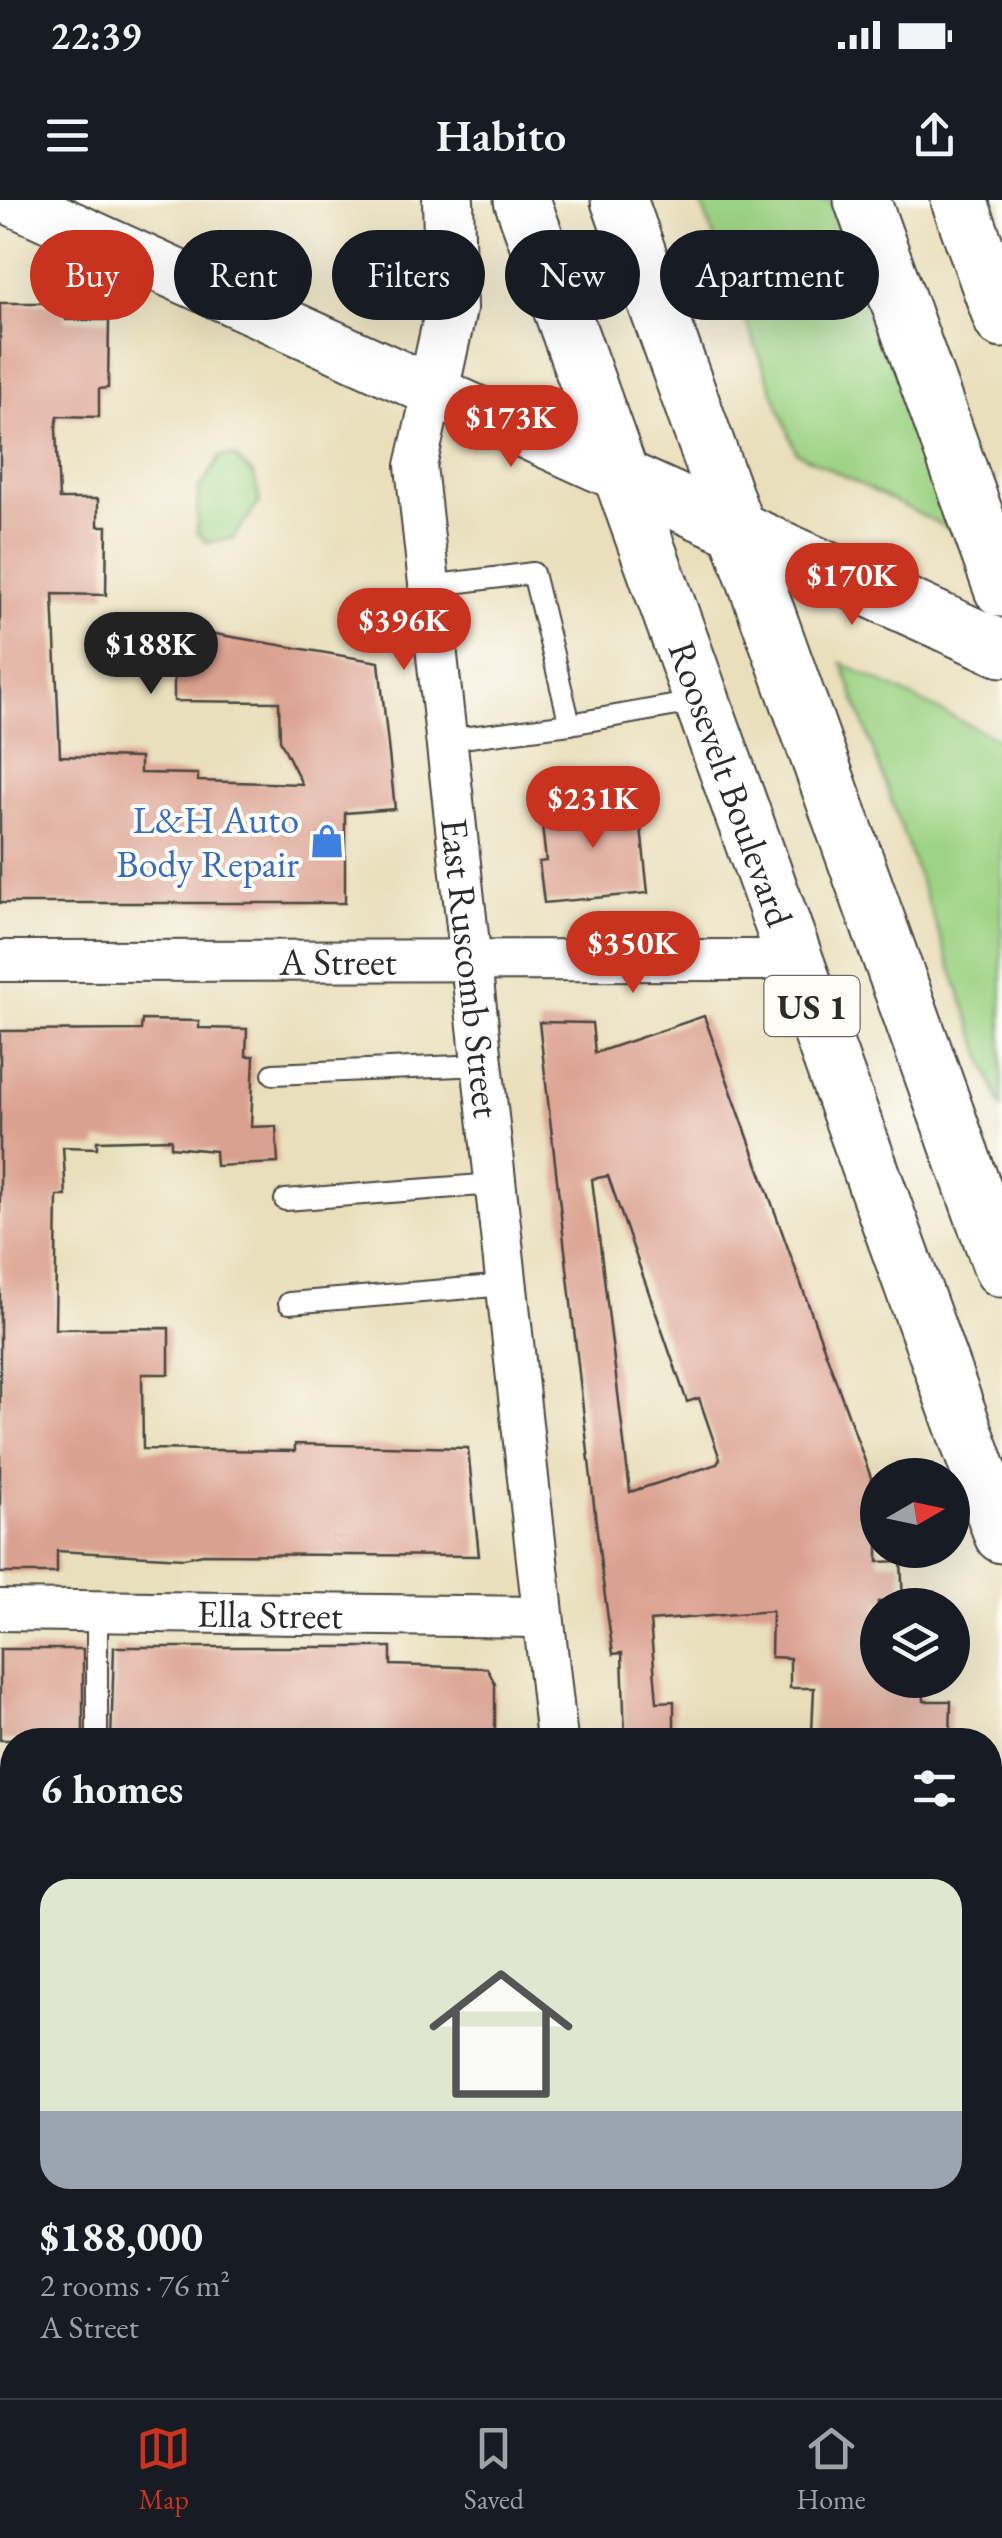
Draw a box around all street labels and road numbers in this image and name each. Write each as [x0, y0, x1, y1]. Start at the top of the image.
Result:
street label: Roosevelt Boulevard [658, 634, 806, 933]
street label: East Ruscomb Street [431, 816, 512, 1120]
street label: A Street [278, 936, 397, 985]
road number: US 1 [764, 976, 860, 1036]
street label: Ella Street [197, 1588, 343, 1639]

